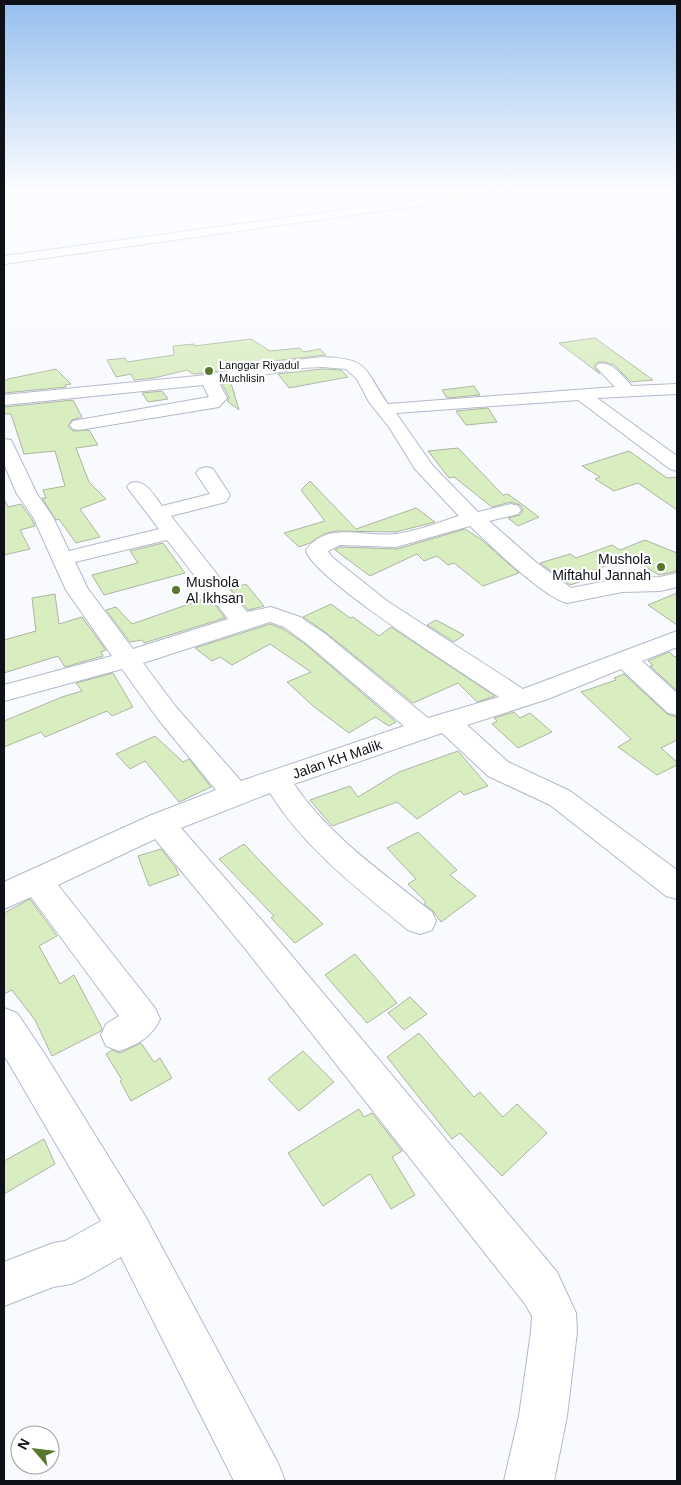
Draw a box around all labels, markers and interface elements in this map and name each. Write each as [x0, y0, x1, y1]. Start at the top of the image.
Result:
place label: Langgar Riyadul Muchlisin [219, 359, 299, 384]
marker: Langgar Riyadul Muchlisin [203, 365, 215, 377]
place label: Mushola Miftahul Jannah [552, 551, 651, 583]
marker: Mushola Miftahul Jannah [655, 561, 667, 573]
place label: Mushola Al Ikhsan [186, 574, 244, 606]
marker: Mushola Al Ikhsan [170, 584, 182, 596]
street label: Jalan KH Malik [290, 736, 385, 782]
north arrow [10, 1425, 60, 1475]
text: N [14, 1436, 33, 1452]

